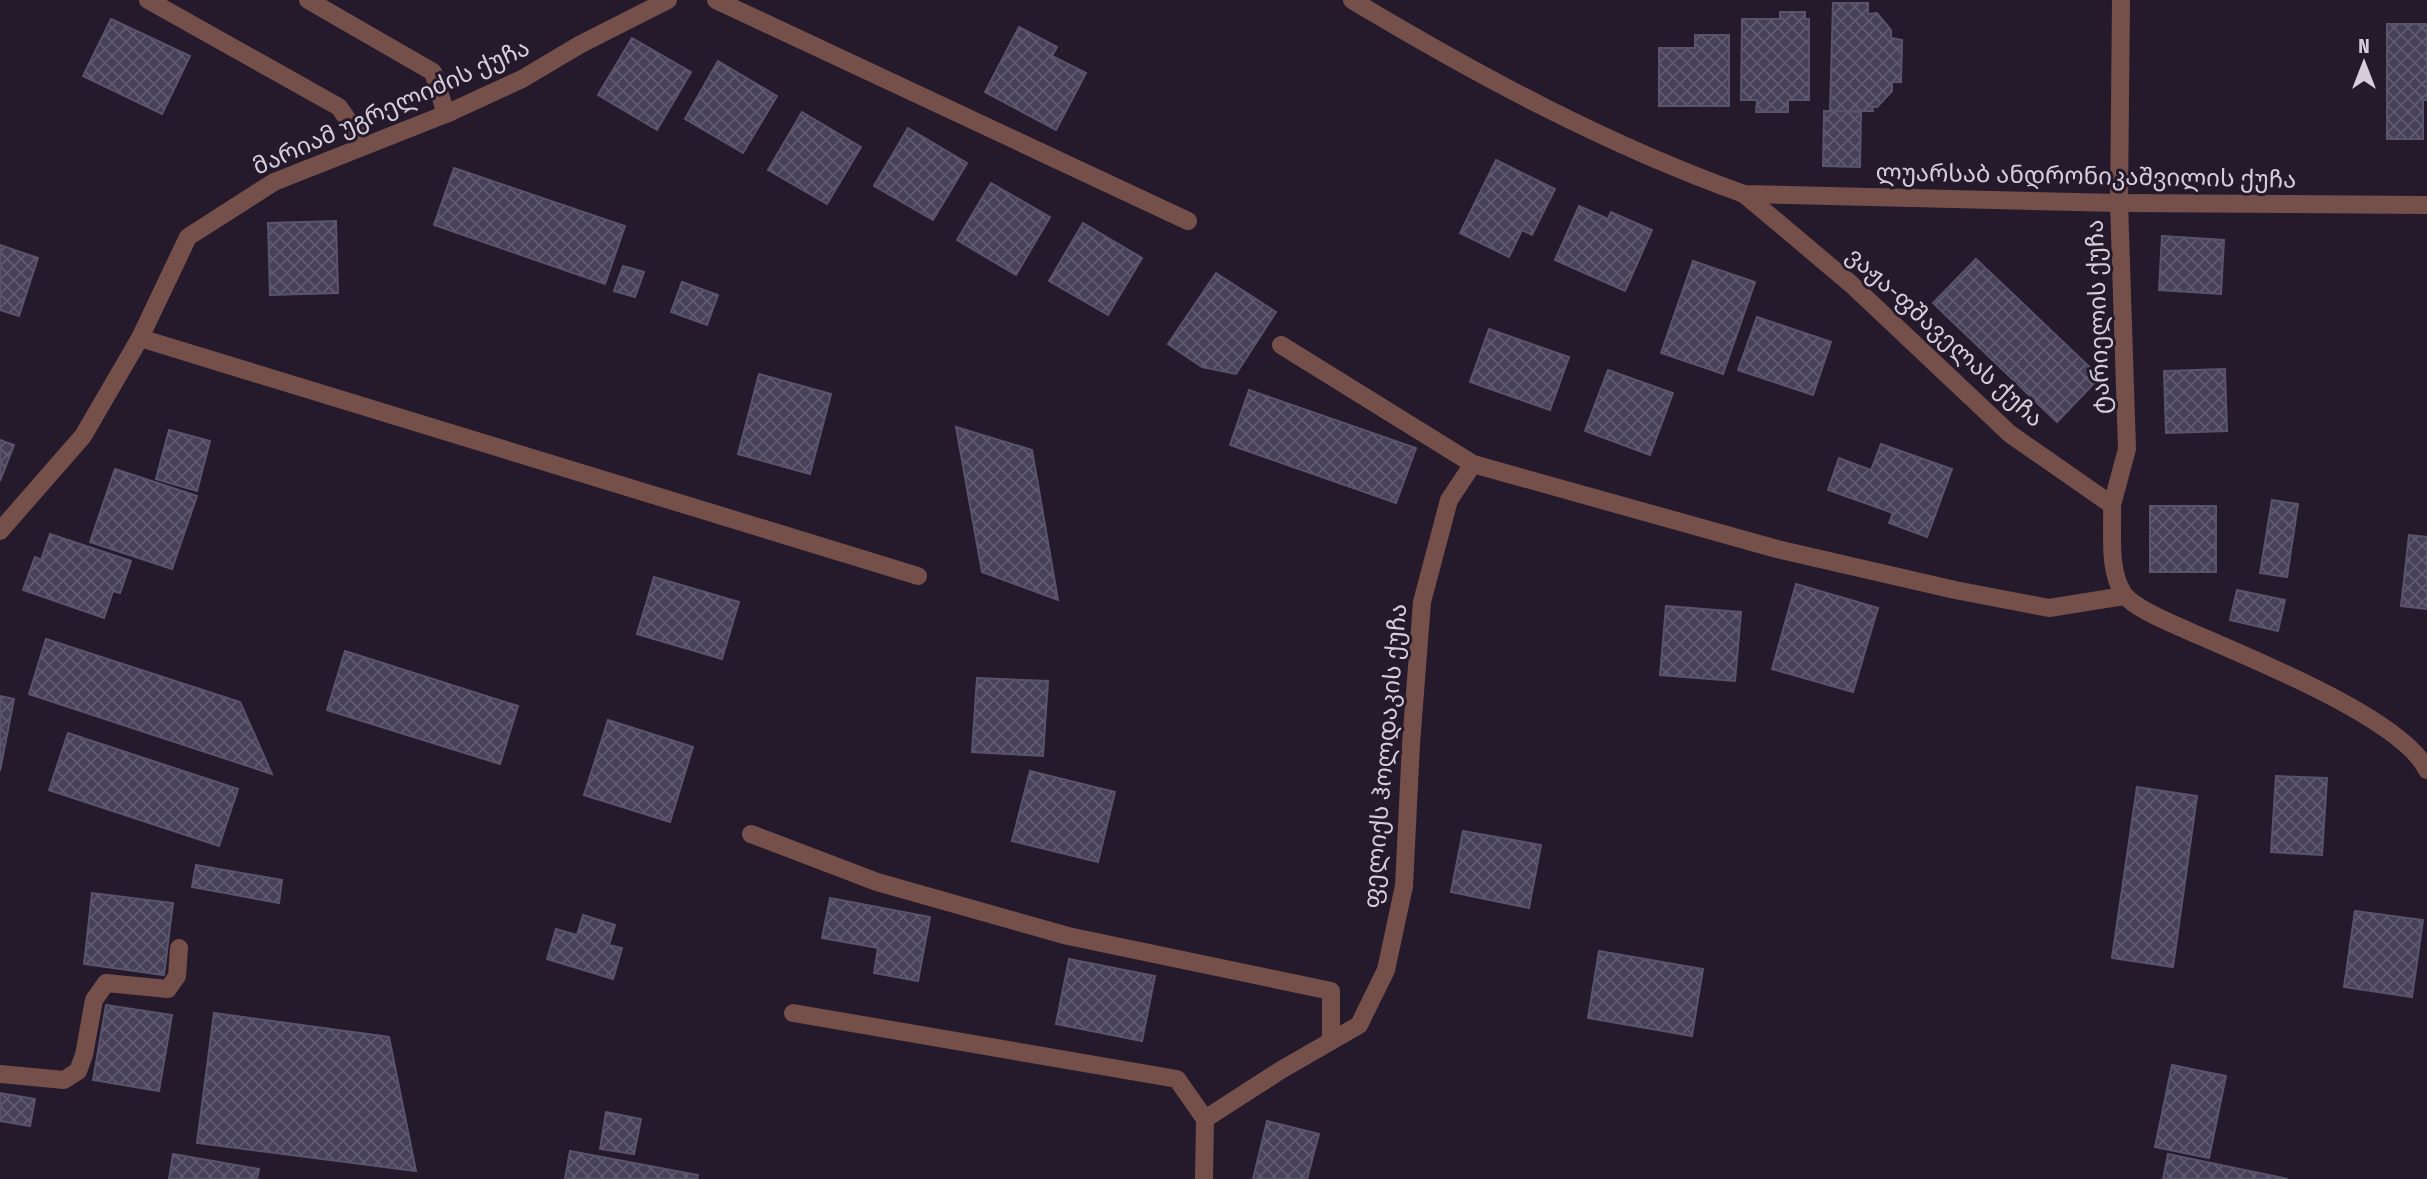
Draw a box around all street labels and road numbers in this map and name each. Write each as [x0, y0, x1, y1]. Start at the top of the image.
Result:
street label: მარიამ უგრელიძის ქუჩა [248, 33, 534, 181]
street label: ლუარსაბ ანდრონიკაშვილის ქუჩა [1876, 158, 2296, 194]
street label: ტარიელის ქუჩა [2081, 219, 2115, 415]
street label: ვაჟა-ფშაველას ქუჩა [1841, 241, 2049, 433]
street label: ფელიქს ჰოლდაკის ქუჩა [1358, 603, 1412, 909]

